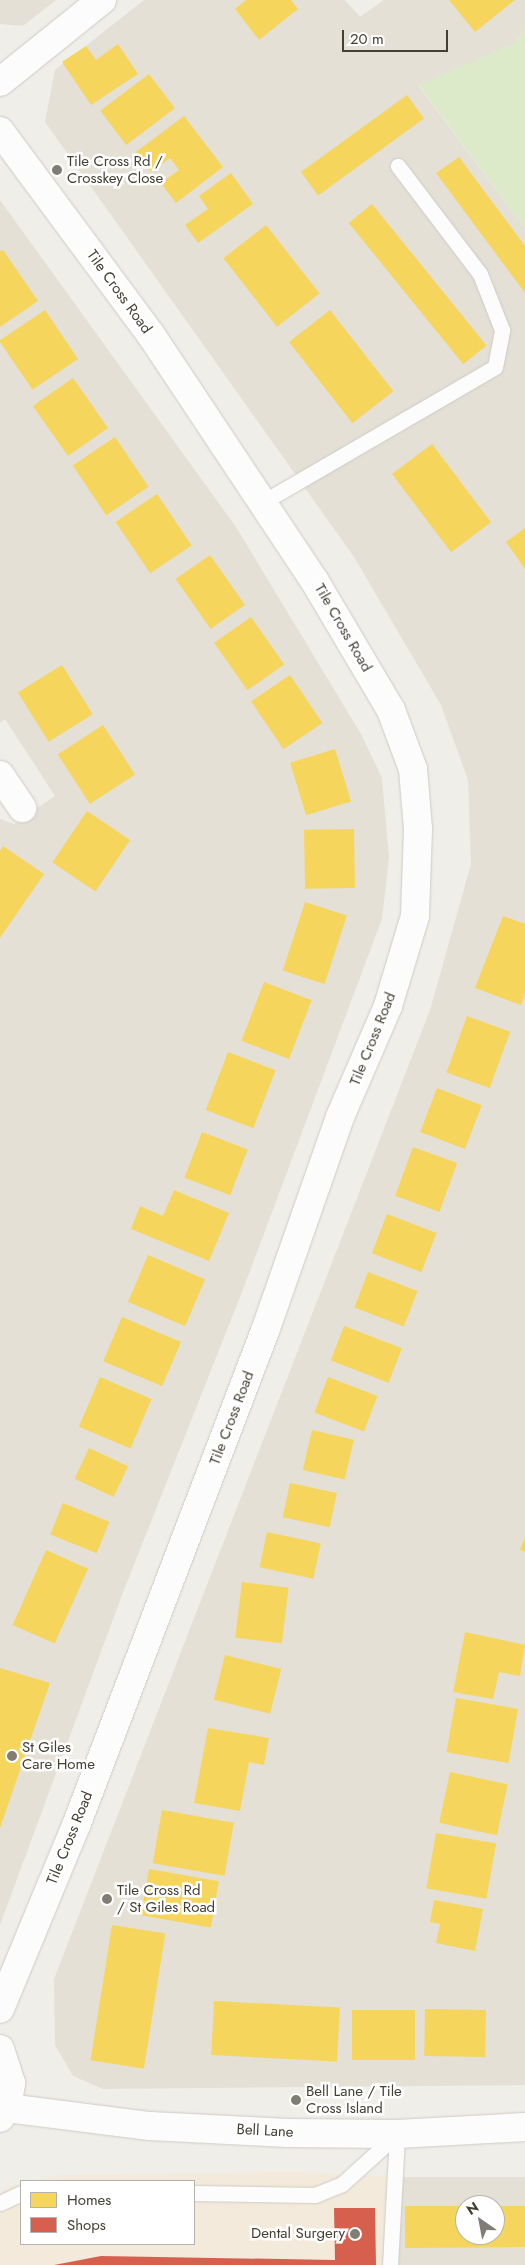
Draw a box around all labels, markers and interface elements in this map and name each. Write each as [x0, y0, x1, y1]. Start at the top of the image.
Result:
scale bar [345, 20, 451, 52]
text: 20 m [350, 28, 384, 50]
place label: Tile Cross Rd / Crosskey Close [67, 152, 163, 187]
marker: Tile Cross Rd / Crosskey Close [51, 164, 63, 176]
street label: Tile Cross Road [83, 247, 155, 337]
street label: Tile Cross Road [310, 581, 376, 675]
street label: Tile Cross Road [346, 990, 400, 1088]
street label: Tile Cross Road [206, 1369, 258, 1467]
place label: St Giles Care Home [22, 1738, 95, 1773]
marker: St Giles Care Home [6, 1750, 18, 1762]
street label: Tile Cross Road [43, 1789, 97, 1887]
place label: Tile Cross Rd / St Giles Road [117, 1881, 215, 1916]
marker: Tile Cross Rd / St Giles Road [101, 1893, 113, 1905]
place label: Bell Lane / Tile Cross Island [306, 2082, 402, 2117]
marker: Bell Lane / Tile Cross Island [290, 2094, 302, 2106]
street label: Bell Lane [236, 2121, 294, 2141]
legend [20, 2180, 195, 2245]
text: Homes [67, 2189, 111, 2211]
north arrow [455, 2195, 505, 2245]
text: N [462, 2197, 482, 2220]
text: Shops [67, 2214, 106, 2236]
place label: Dental Surgery [251, 2225, 345, 2243]
marker: Dental Surgery [349, 2228, 361, 2240]

